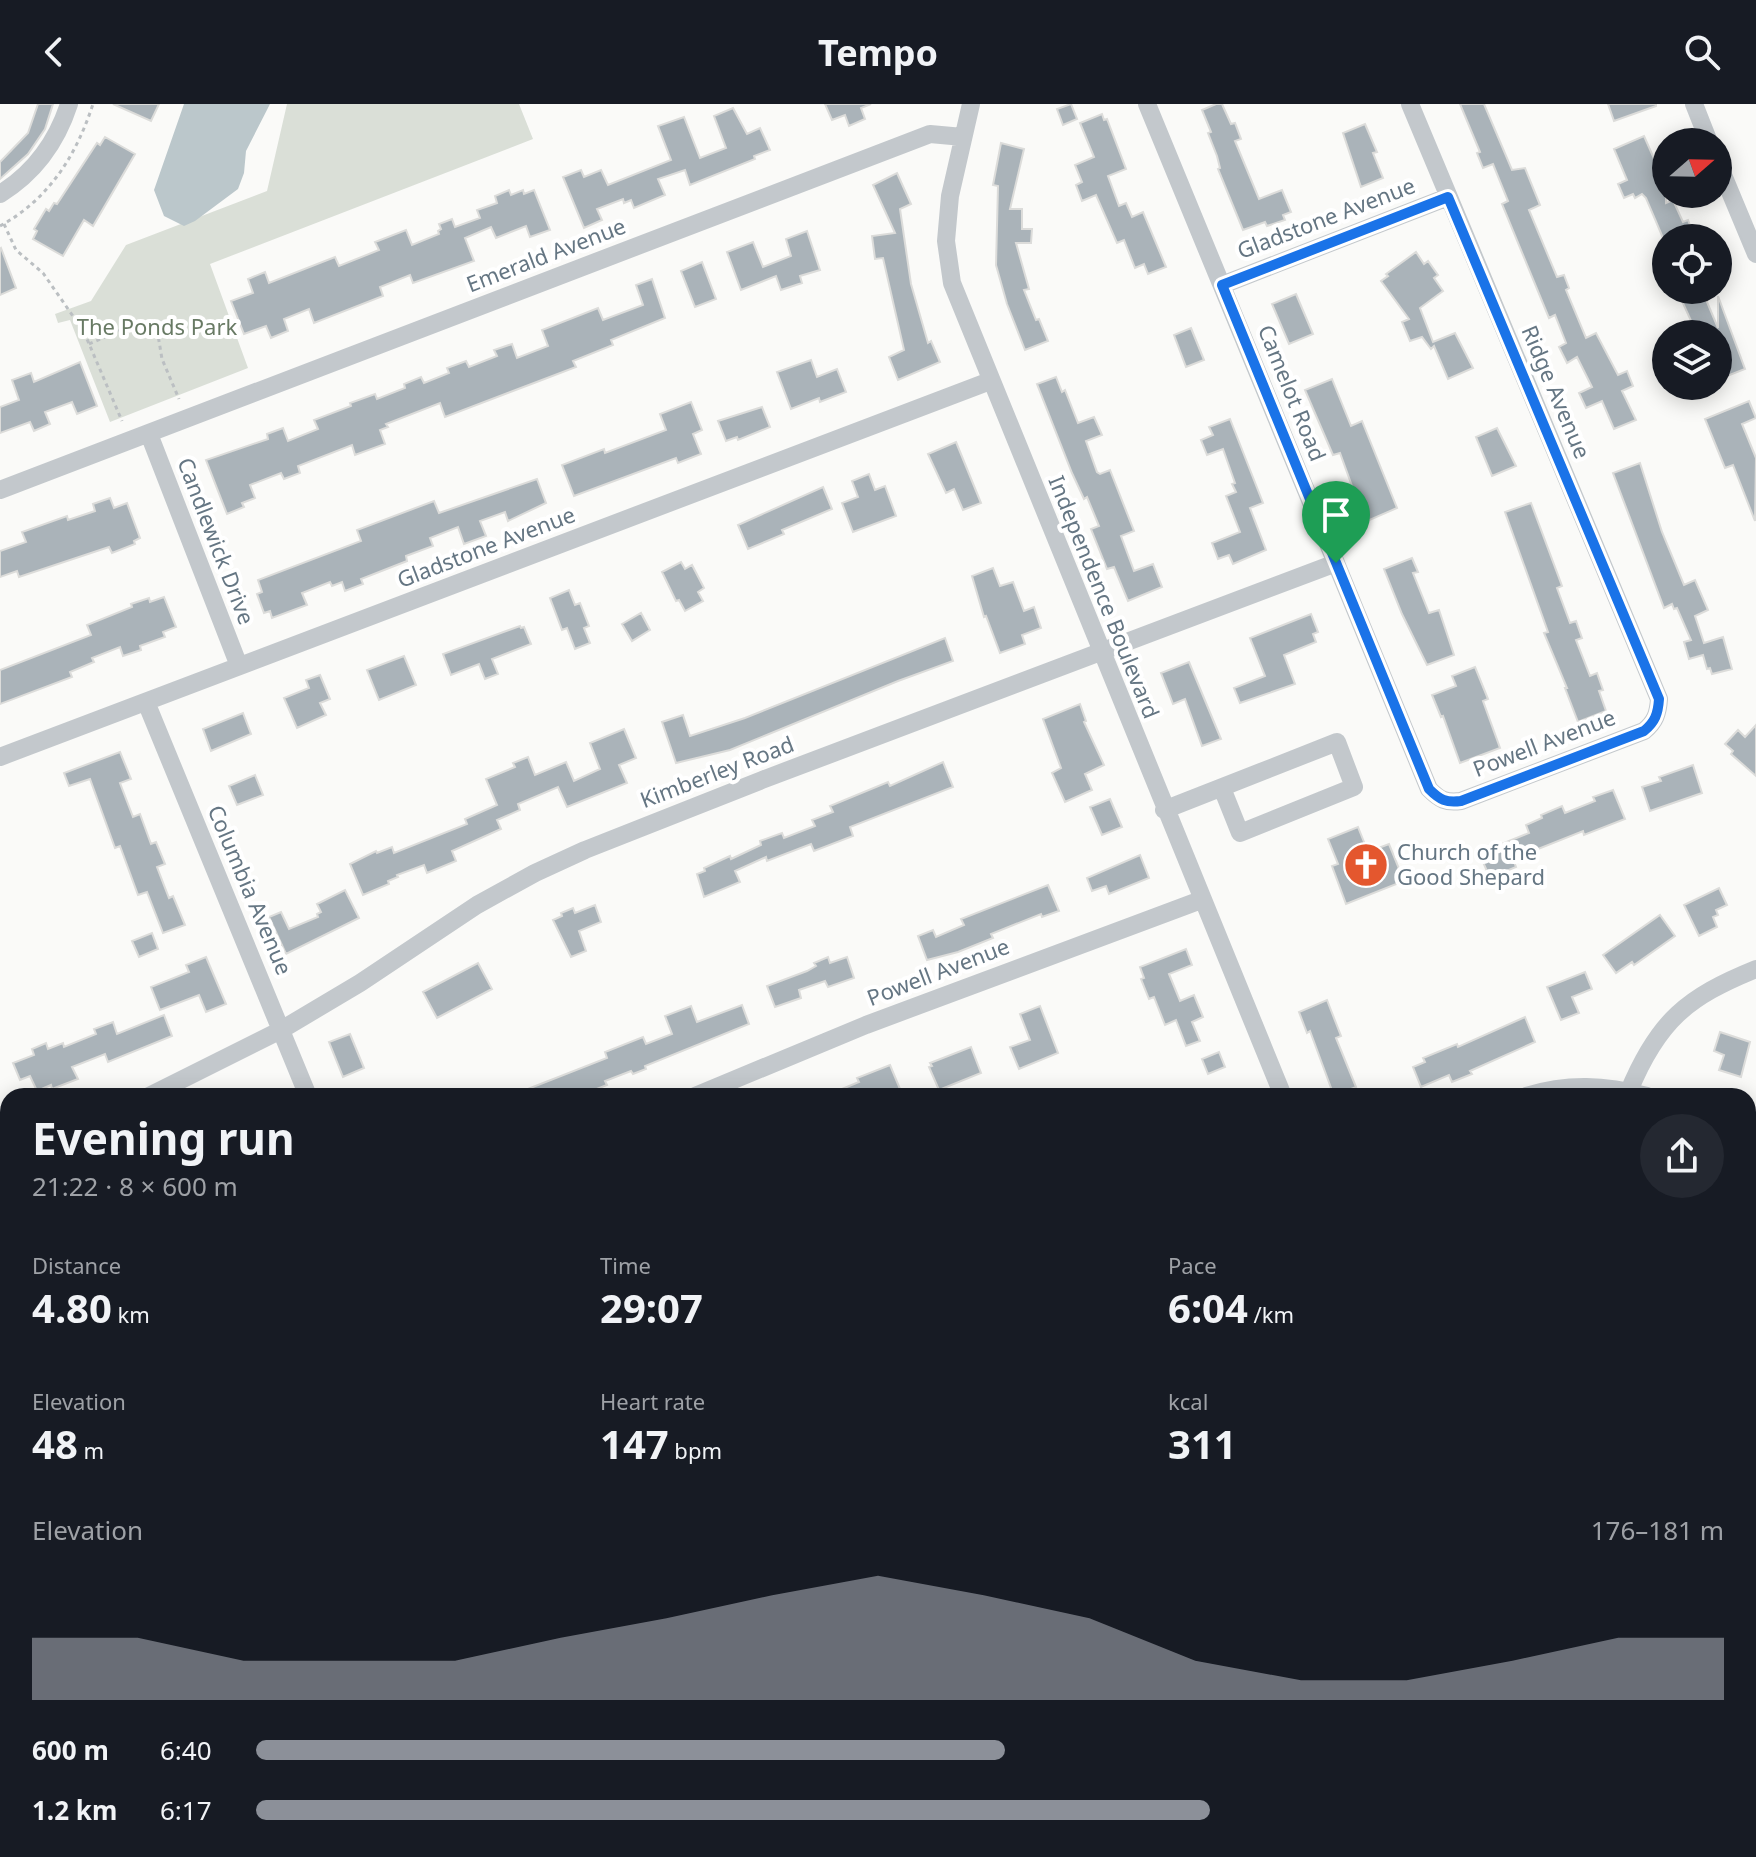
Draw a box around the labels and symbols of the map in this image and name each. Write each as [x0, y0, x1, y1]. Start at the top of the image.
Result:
north arrow [1652, 128, 1732, 208]
street label: Gladstone Avenue [1232, 169, 1419, 265]
street label: Emerald Avenue [462, 210, 630, 298]
park label: The Ponds Park [77, 311, 237, 341]
street label: Camelot Road [1252, 320, 1334, 465]
street label: Ridge Avenue [1515, 320, 1598, 463]
street label: Candlewick Drive [171, 453, 263, 628]
street label: Independence Boulevard [1042, 471, 1167, 722]
pin [1302, 481, 1370, 563]
street label: Gladstone Avenue [392, 498, 579, 594]
street label: Powell Avenue [1468, 701, 1619, 783]
street label: Kimberley Road [635, 728, 798, 814]
street label: Columbia Avenue [202, 800, 300, 979]
place label: Church of the Good Shepard [1397, 836, 1545, 891]
church icon: Church of the Good Shepard [1342, 841, 1390, 889]
street label: Powell Avenue [862, 930, 1013, 1012]

